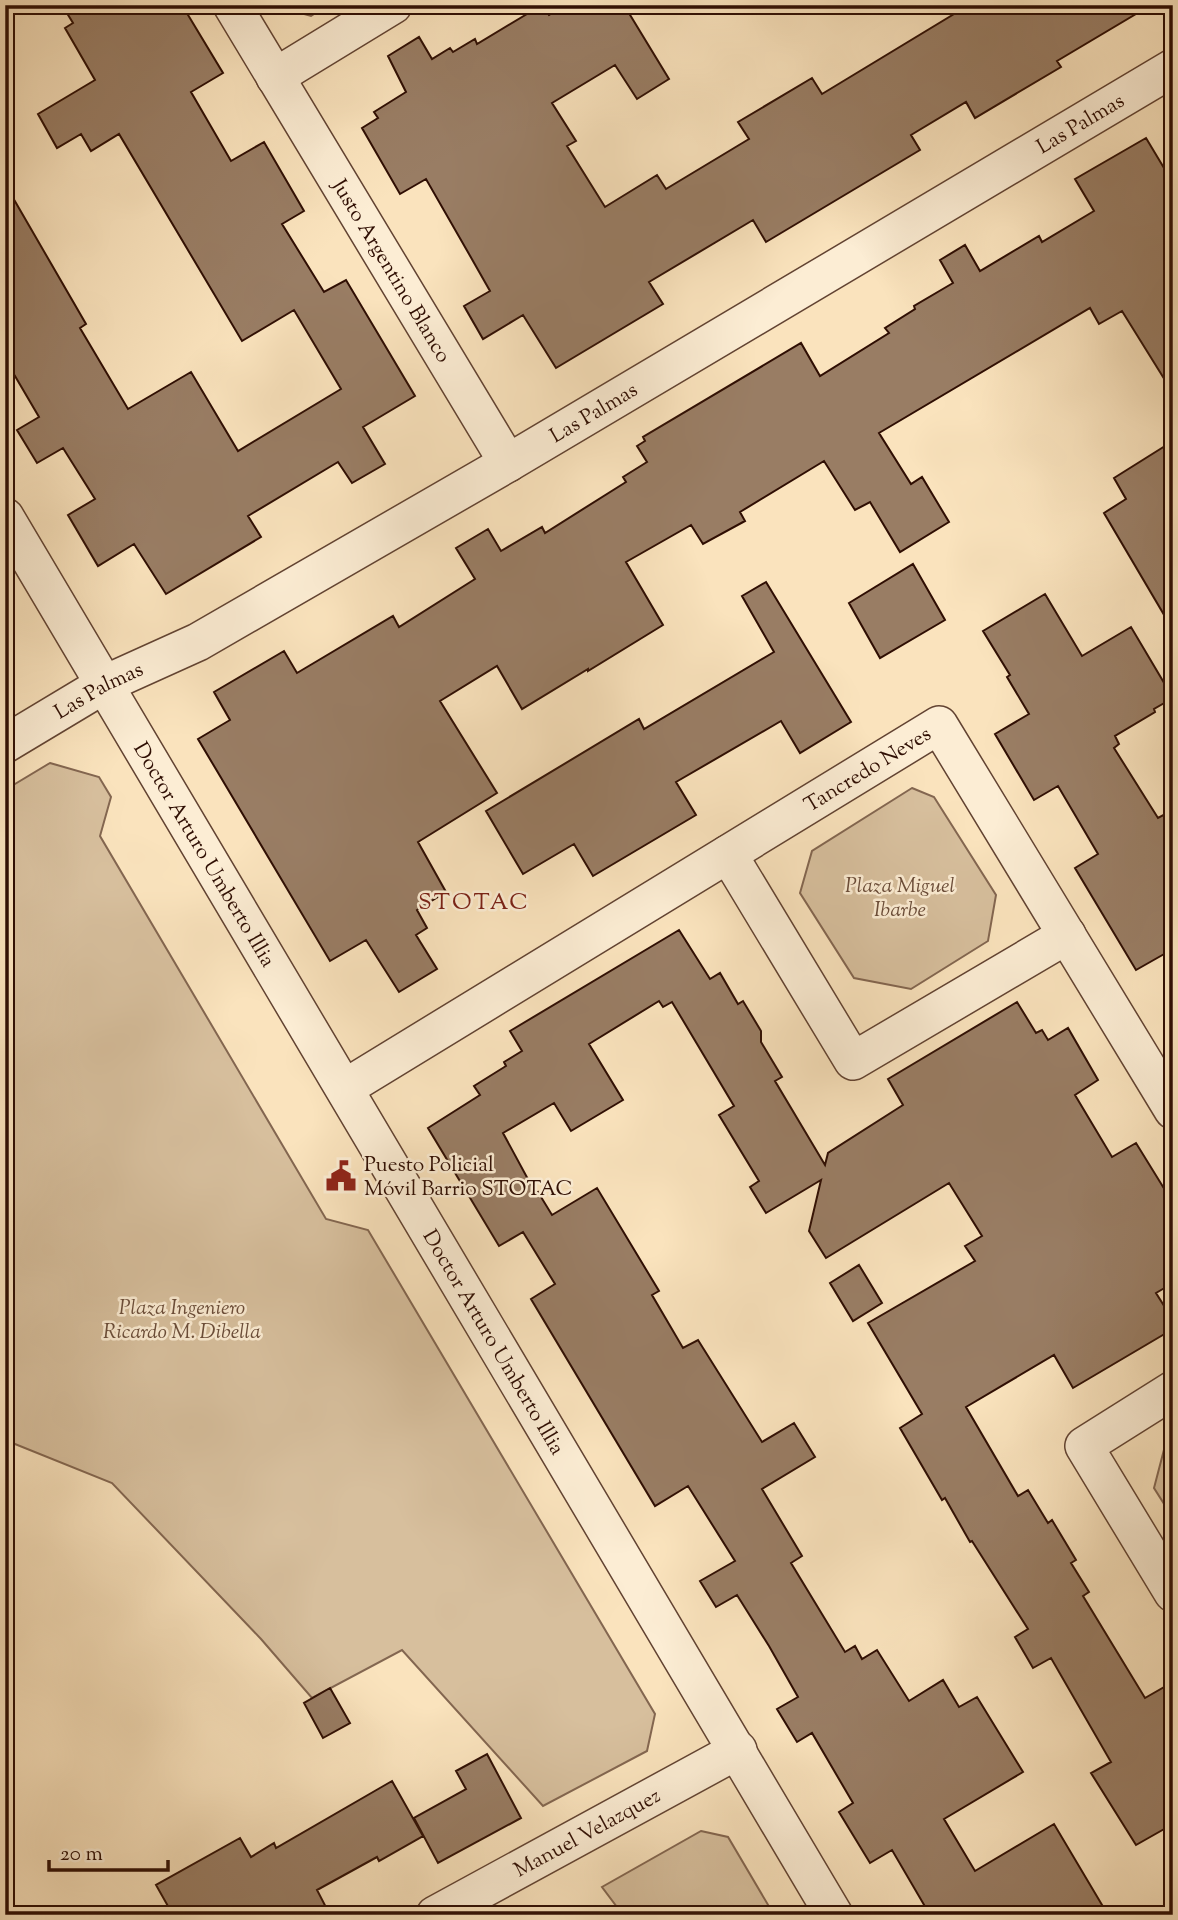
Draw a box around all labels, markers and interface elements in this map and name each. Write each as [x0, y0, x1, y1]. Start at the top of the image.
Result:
street label: Las Palmas [1031, 87, 1131, 163]
street label: Justo Argentino Blanco [323, 173, 457, 369]
street label: Las Palmas [545, 376, 644, 452]
street label: Las Palmas [49, 656, 149, 728]
street label: Tancredo Neves [799, 720, 938, 821]
street label: Doctor Arturo Umberto Illia [125, 737, 282, 974]
park label: Plaza Miguel Ibarbe [845, 872, 955, 926]
district label: STOTAC [418, 887, 530, 920]
place label: Puesto Policial Móvil Barrio STOTAC [364, 1151, 572, 1205]
public building icon: Puesto Policial Móvil Barrio STOTAC [324, 1159, 358, 1193]
street label: Doctor Arturo Umberto Illia [414, 1225, 571, 1461]
park label: Plaza Ingeniero Ricardo M. Dibella [103, 1294, 261, 1348]
street label: Manuel Velazquez [509, 1782, 667, 1886]
scale bar [49, 1829, 168, 1873]
text: 20 m [60, 1840, 103, 1870]

